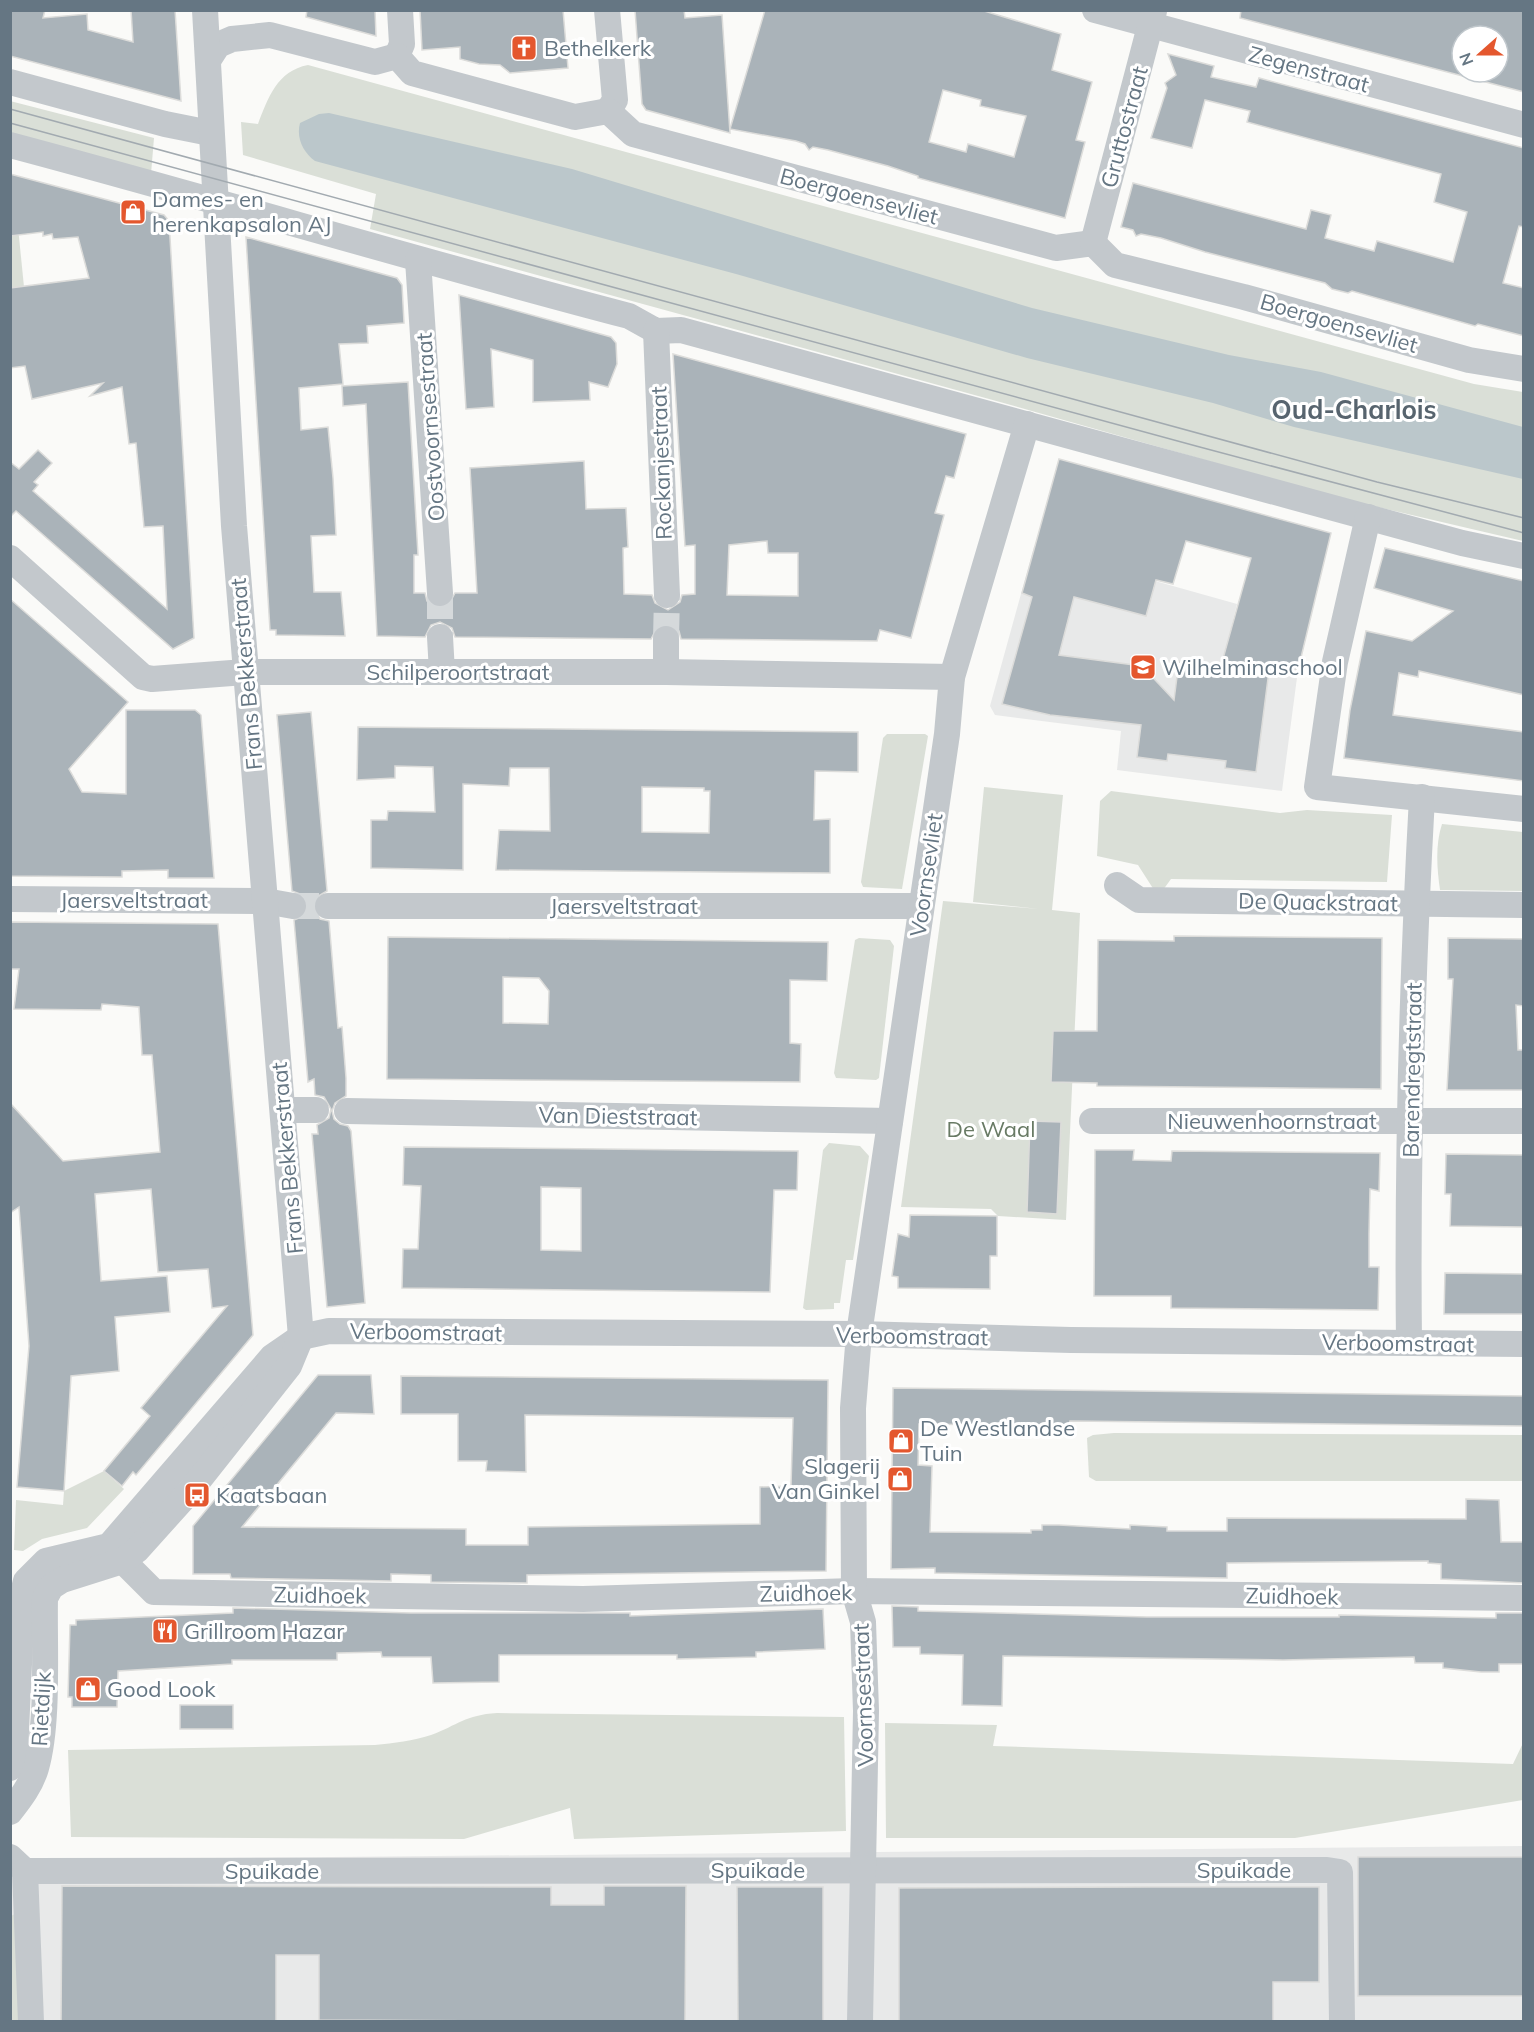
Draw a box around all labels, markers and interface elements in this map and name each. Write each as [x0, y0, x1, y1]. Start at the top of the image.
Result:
north arrow [1450, 24, 1510, 84]
church icon: Bethelkerk [509, 33, 539, 63]
place label: Bethelkerk [544, 34, 652, 62]
street label: Zegenstraat [1246, 40, 1372, 99]
text: N [1454, 50, 1477, 69]
street label: Gruttostraat [1094, 63, 1154, 191]
street label: Boergoensevliet [777, 161, 941, 231]
place label: Dames- en herenkapsalon AJ [152, 185, 332, 238]
shop icon: Dames- en herenkapsalon AJ [118, 197, 148, 227]
street label: Boergoensevliet [1257, 287, 1421, 359]
street label: Oostvoornsestraat [409, 331, 451, 522]
street label: Rockanjestraat [644, 386, 678, 540]
district label: Oud-Charlois [1271, 393, 1437, 426]
street label: Frans Bekkerstraat [224, 577, 268, 771]
school or university icon: Wilhelminaschool [1128, 652, 1158, 682]
place label: Wilhelminaschool [1162, 653, 1343, 681]
street label: Schilperoortstraat [367, 658, 550, 686]
street label: Voornsevliet [903, 811, 949, 939]
street label: Jaersveltstraat [60, 886, 208, 914]
street label: De Quackstraat [1238, 887, 1398, 917]
street label: Jaersveltstraat [550, 892, 698, 920]
street label: Barendregtstraat [1396, 982, 1428, 1158]
street label: Frans Bekkerstraat [265, 1061, 309, 1255]
street label: Van Dieststraat [538, 1101, 698, 1131]
street label: Nieuwenhoornstraat [1167, 1107, 1377, 1135]
park label: De Waal [947, 1115, 1035, 1143]
street label: Verboomstraat [350, 1317, 503, 1347]
street label: Verboomstraat [836, 1321, 989, 1351]
street label: Verboomstraat [1322, 1328, 1475, 1358]
place label: De Westlandse Tuin [920, 1414, 1075, 1467]
shop icon: De Westlandse Tuin [886, 1426, 916, 1456]
place label: Slagerij Van Ginkel [772, 1452, 880, 1505]
shop icon: Slagerij Van Ginkel [885, 1464, 915, 1494]
bus stop icon: Kaatsbaan [182, 1480, 212, 1510]
place label: Kaatsbaan [216, 1481, 327, 1509]
street label: Zuidhoek [759, 1578, 853, 1608]
street label: Zuidhoek [273, 1580, 367, 1610]
street label: Zuidhoek [1245, 1581, 1339, 1611]
restaurant icon: Grillroom Hazar [150, 1616, 180, 1646]
place label: Grillroom Hazar [184, 1617, 344, 1645]
street label: Voornsestraat [846, 1623, 879, 1767]
street label: Rietdijk [25, 1670, 57, 1747]
shop icon: Good Look [73, 1674, 103, 1704]
place label: Good Look [107, 1675, 216, 1703]
street label: Spuikade [711, 1856, 805, 1884]
street label: Spuikade [1197, 1856, 1291, 1884]
street label: Spuikade [225, 1857, 319, 1885]

